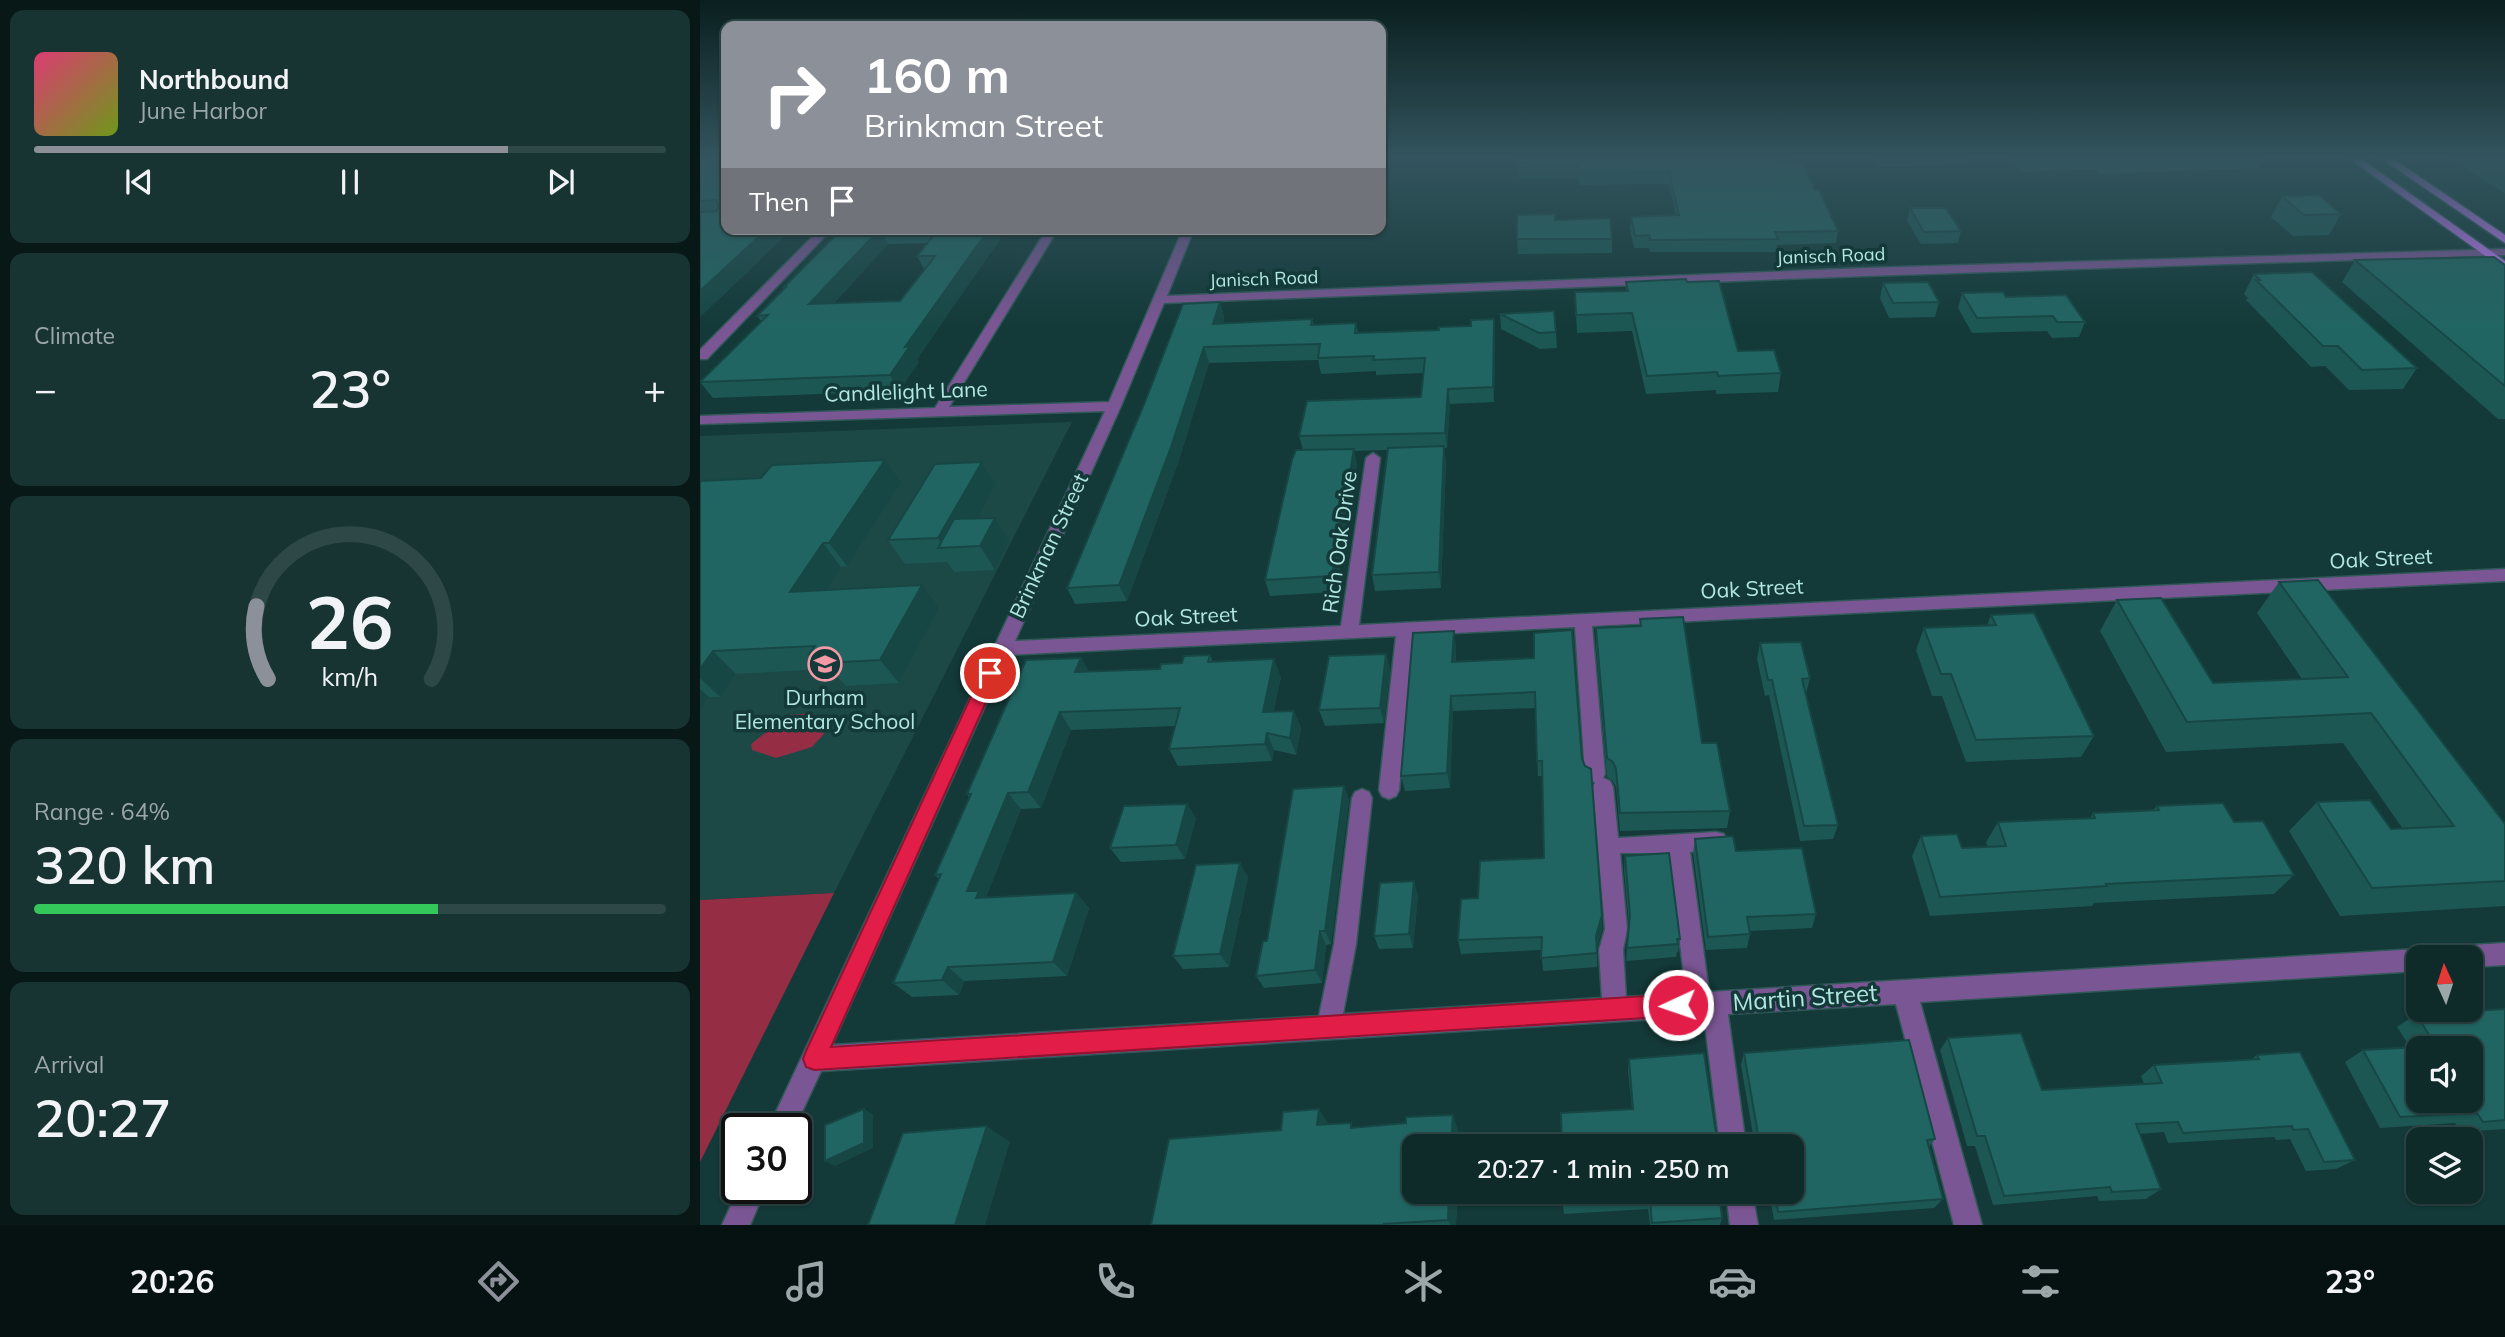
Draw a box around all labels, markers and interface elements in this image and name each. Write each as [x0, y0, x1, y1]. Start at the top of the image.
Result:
text: 160 m [864, 44, 1010, 105]
icon: right [749, 49, 840, 140]
text: Northbound [139, 63, 289, 96]
text: June Harbor [139, 96, 267, 125]
text: Brinkman Street [864, 105, 1103, 145]
icon: previous [120, 163, 158, 201]
icon: pause [331, 163, 369, 201]
icon: next [542, 163, 580, 201]
icon: arrive [823, 182, 861, 220]
text: Then [749, 185, 809, 218]
street label: Janisch Road [1776, 242, 1886, 269]
street label: Janisch Road [1209, 265, 1319, 292]
text: Climate [34, 321, 115, 350]
text: 23° [309, 356, 391, 421]
text: − [34, 365, 57, 413]
text: + [643, 365, 666, 413]
street label: Candlelight Lane [824, 375, 988, 407]
street label: Brinkman Street [1003, 469, 1093, 622]
street label: Rich Oak Drive [1316, 469, 1362, 615]
street label: Oak Street [2329, 542, 2433, 574]
street label: Oak Street [1700, 572, 1804, 604]
text: 26 [306, 576, 394, 667]
street label: Oak Street [1134, 600, 1238, 632]
pin [960, 643, 1020, 703]
school or university icon: Durham Elementary School [806, 645, 844, 683]
icon: arrive [971, 654, 1009, 692]
text: km/h [322, 660, 378, 691]
place label: Durham Elementary School [735, 684, 915, 734]
text: Range · 64% [34, 797, 170, 826]
text: 320 km [34, 832, 215, 897]
north arrow [2406, 945, 2483, 1022]
map controls [2406, 945, 2483, 1204]
position arrow [1641, 968, 1715, 1042]
street label: Martin Street [1731, 977, 1878, 1017]
button: sound [2406, 1036, 2483, 1113]
text: Arrival [34, 1050, 104, 1079]
text: 20:27 [34, 1085, 171, 1150]
speed limit sign: 30 [721, 1113, 812, 1204]
button: layers [2406, 1127, 2483, 1204]
text: 20:27 · 1 min · 250 m [1476, 1152, 1730, 1185]
icon: directions [474, 1257, 523, 1306]
icon: music [782, 1257, 831, 1306]
icon: phone [1091, 1257, 1140, 1306]
icon: climate [1399, 1257, 1448, 1306]
icon: car [1708, 1257, 1757, 1306]
icon: filters [2016, 1257, 2065, 1306]
text: 20:26 [130, 1261, 214, 1301]
text: 23° [2325, 1261, 2375, 1301]

